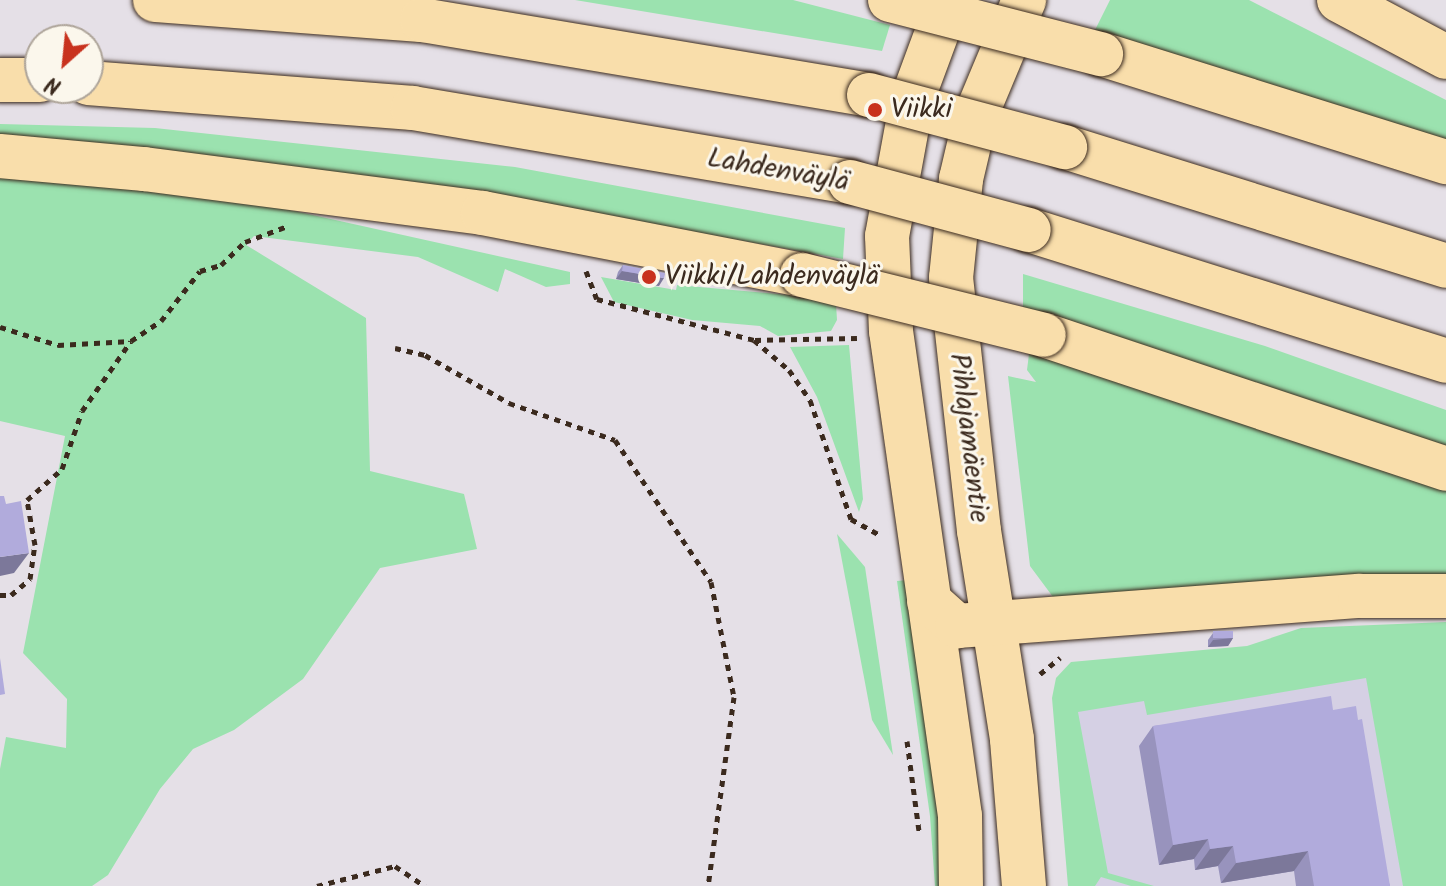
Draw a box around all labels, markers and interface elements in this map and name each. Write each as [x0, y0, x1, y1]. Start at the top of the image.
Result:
north arrow [24, 24, 104, 104]
text: N [40, 65, 68, 103]
place label: Viikki [891, 93, 952, 127]
marker: Viikki [866, 101, 884, 119]
street label: Lahdenväylä [705, 142, 851, 200]
place label: Viikki/Lahdenväylä [665, 260, 879, 294]
marker: Viikki/Lahdenväylä [640, 268, 658, 286]
street label: Pihlajamäentie [941, 351, 995, 525]

